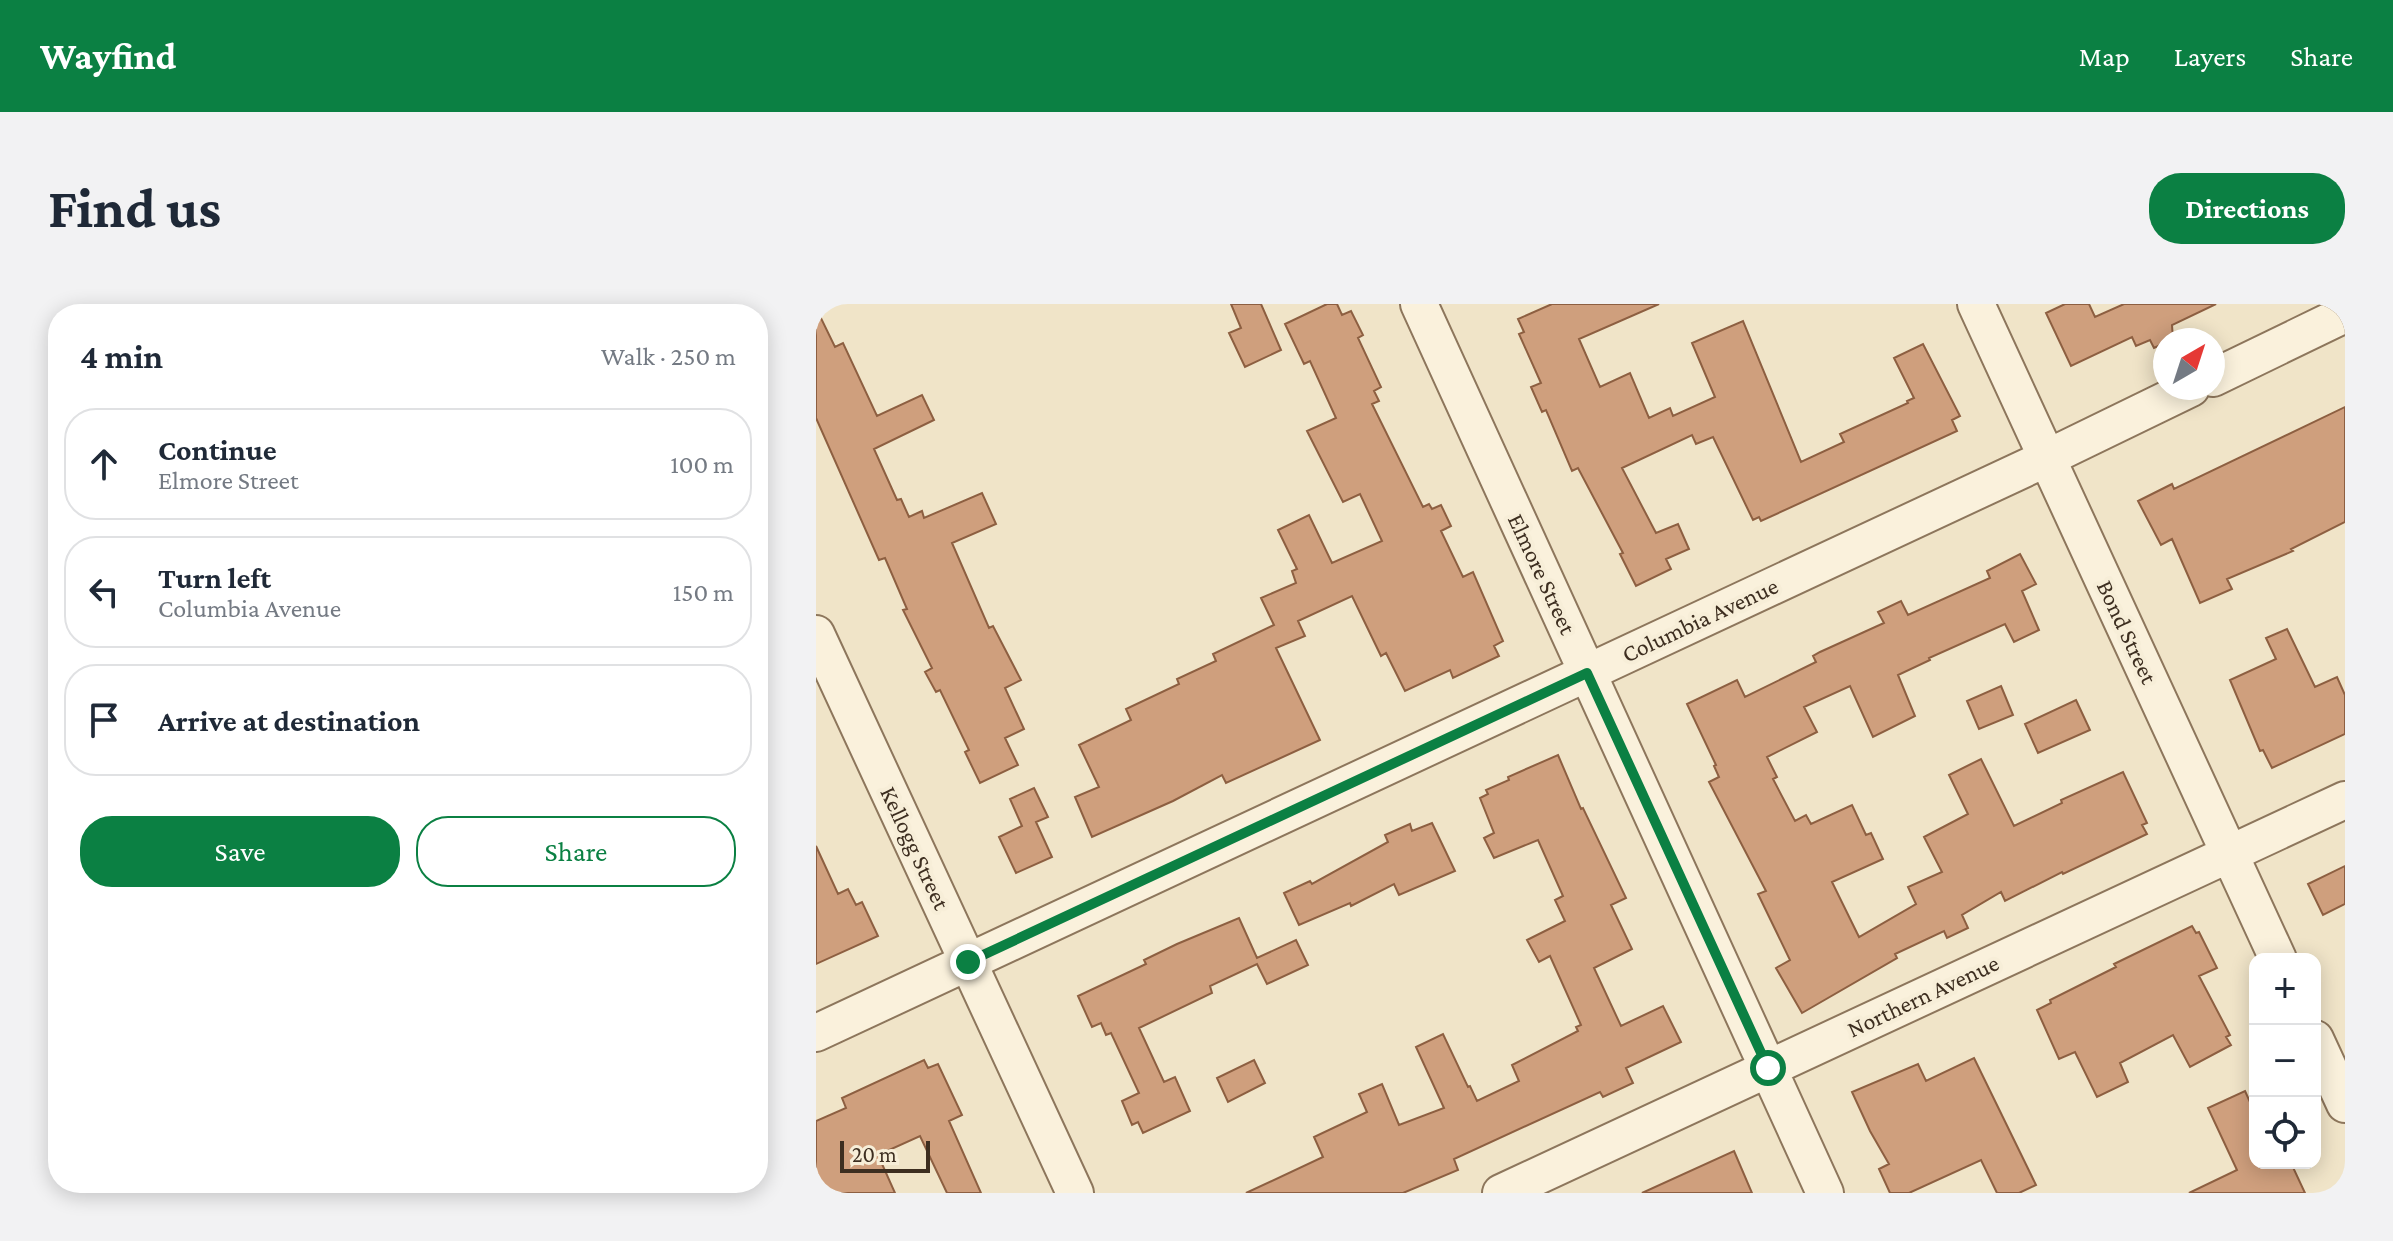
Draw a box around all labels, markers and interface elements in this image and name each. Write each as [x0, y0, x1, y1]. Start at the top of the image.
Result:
text: Wayfind [40, 35, 176, 77]
text: Map [2079, 41, 2130, 72]
text: Layers [2174, 41, 2246, 72]
text: Share [2290, 41, 2353, 72]
button: Directions [2149, 173, 2345, 244]
text: Find us [48, 177, 221, 239]
north arrow [2153, 328, 2225, 400]
text: 4 min [80, 338, 163, 375]
text: Walk · 250 m [601, 342, 736, 371]
text: Continue [158, 433, 277, 466]
icon: ahead [82, 442, 126, 486]
text: 100 m [670, 450, 734, 479]
text: Elmore Street [158, 466, 299, 495]
street label: Elmore Street [1503, 509, 1583, 639]
text: Turn left [158, 561, 271, 594]
icon: left [82, 570, 126, 614]
street label: Columbia Avenue [1617, 572, 1782, 668]
street label: Bond Street [2092, 576, 2164, 689]
text: 150 m [673, 578, 734, 607]
text: Columbia Avenue [158, 594, 341, 623]
icon: arrive [82, 698, 126, 742]
text: Arrive at destination [158, 704, 420, 737]
street label: Kellogg Street [875, 782, 956, 914]
button: Save [80, 816, 400, 887]
button: Share [416, 816, 736, 887]
route end [950, 944, 986, 980]
street label: Northern Avenue [1843, 949, 2003, 1042]
map controls [2249, 953, 2321, 1169]
button: + [2249, 953, 2321, 1025]
button: − [2249, 1025, 2321, 1097]
route start [1750, 1050, 1786, 1086]
button: locate [2249, 1097, 2321, 1169]
scale bar [840, 1137, 930, 1173]
text: 20 m [852, 1142, 897, 1167]

